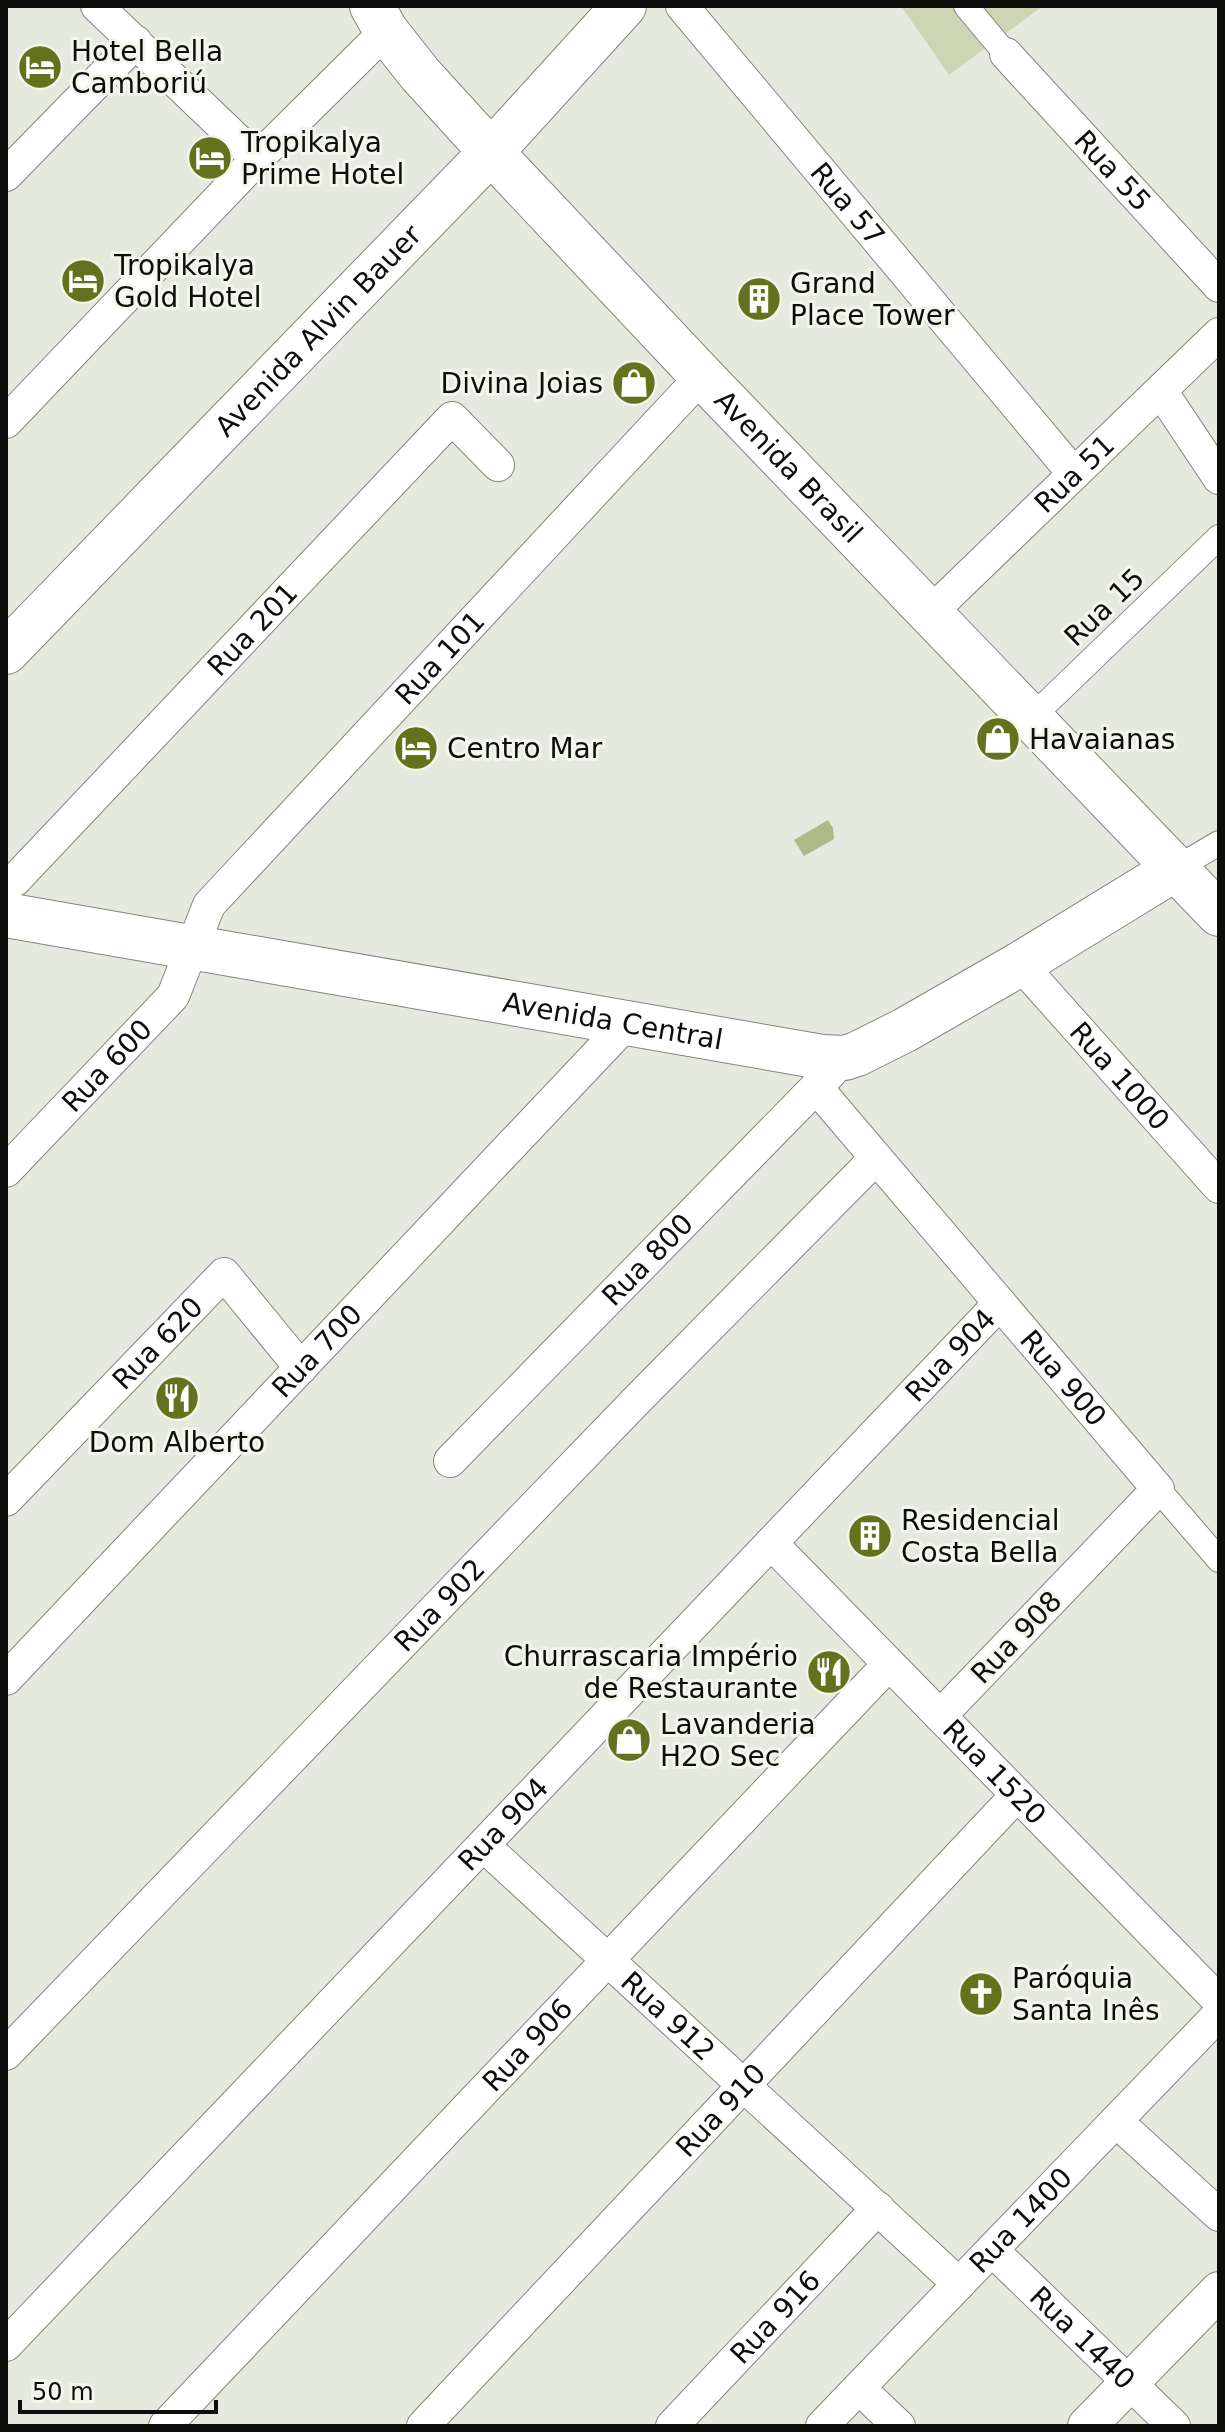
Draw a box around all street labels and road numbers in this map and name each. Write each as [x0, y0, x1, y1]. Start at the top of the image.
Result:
street label: Rua 55 [1067, 124, 1158, 218]
street label: Rua 57 [803, 156, 891, 252]
street label: Avenida Alvin Bauer [208, 218, 428, 443]
street label: Avenida Brasil [708, 384, 869, 550]
street label: Rua 51 [1028, 428, 1121, 520]
street label: Rua 15 [1058, 562, 1151, 653]
street label: Rua 201 [201, 576, 304, 683]
street label: Rua 101 [389, 604, 491, 711]
street label: Avenida Central [500, 986, 725, 1056]
street label: Rua 600 [55, 1013, 159, 1119]
street label: Rua 1000 [1063, 1016, 1176, 1137]
street label: Rua 800 [595, 1207, 700, 1313]
street label: Rua 620 [106, 1290, 210, 1396]
street label: Rua 700 [265, 1298, 369, 1404]
street label: Rua 904 [899, 1302, 1002, 1409]
street label: Rua 900 [1013, 1324, 1113, 1433]
street label: Rua 902 [388, 1552, 492, 1658]
street label: Rua 908 [964, 1584, 1068, 1690]
street label: Rua 1520 [936, 1713, 1053, 1831]
street label: Rua 904 [452, 1771, 555, 1878]
street label: Rua 912 [614, 1965, 722, 2067]
street label: Rua 906 [476, 1992, 579, 2098]
street label: Rua 910 [669, 2057, 772, 2164]
street label: Rua 1400 [963, 2161, 1079, 2280]
street label: Rua 916 [724, 2264, 827, 2371]
street label: Rua 1440 [1023, 2280, 1142, 2396]

